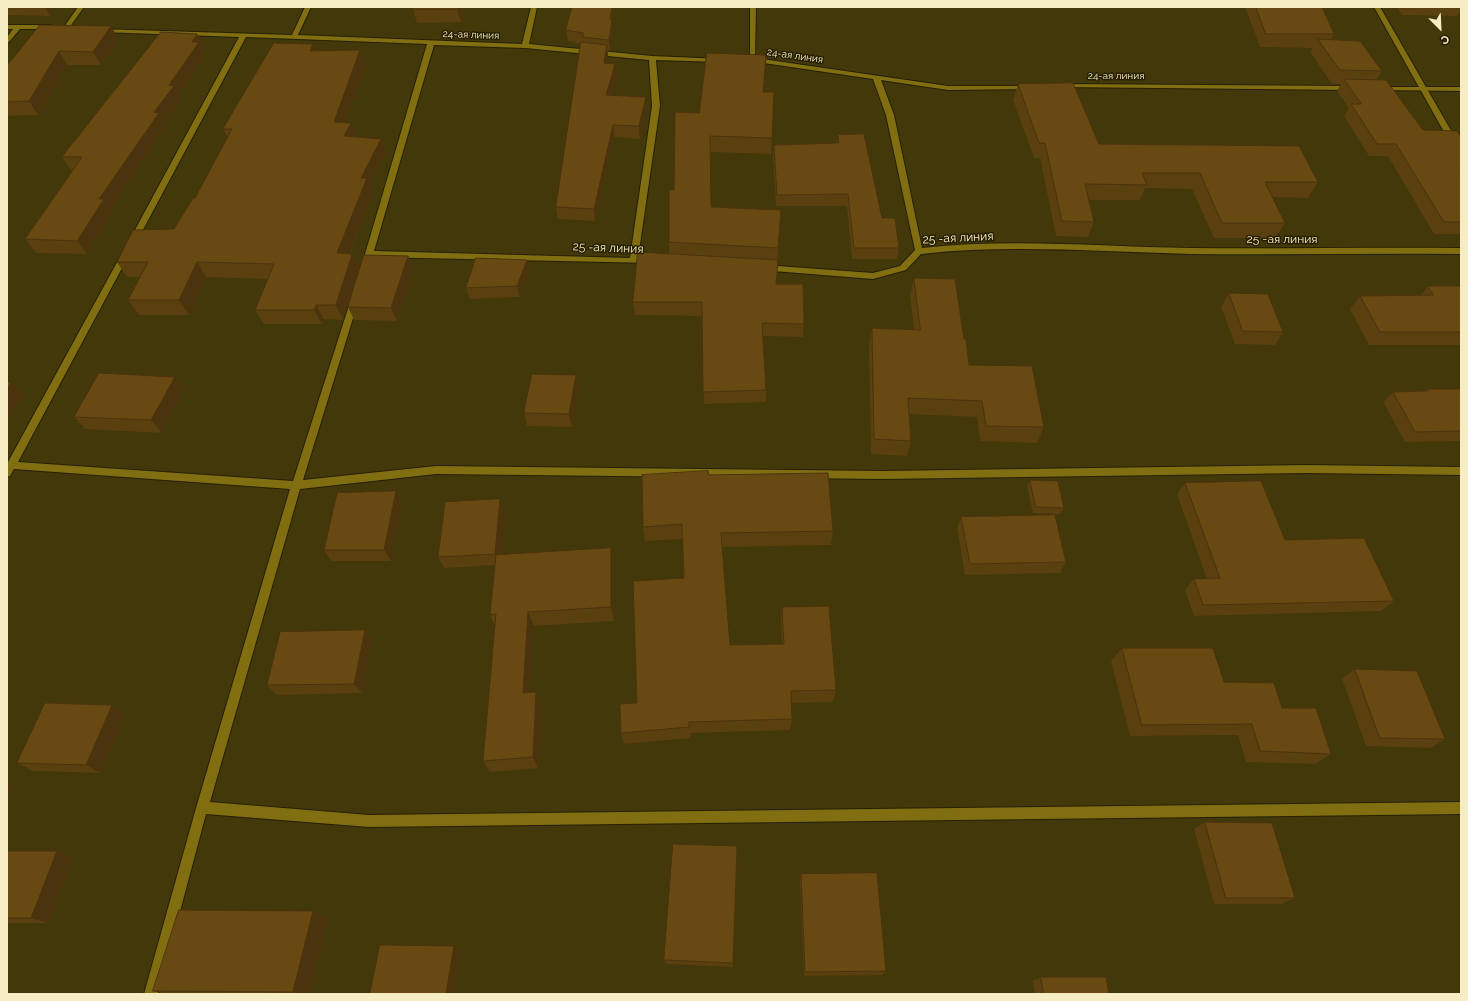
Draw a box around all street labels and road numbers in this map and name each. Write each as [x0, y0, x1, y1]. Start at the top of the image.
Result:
street label: 24-ая линия [442, 28, 500, 42]
street label: 24-ая линия [766, 46, 824, 66]
street label: 24-ая линия [1088, 70, 1144, 82]
street label: 25 -ая линия [922, 229, 994, 247]
street label: 25 -ая линия [1246, 232, 1318, 246]
street label: 25 -ая линия [572, 240, 644, 256]

